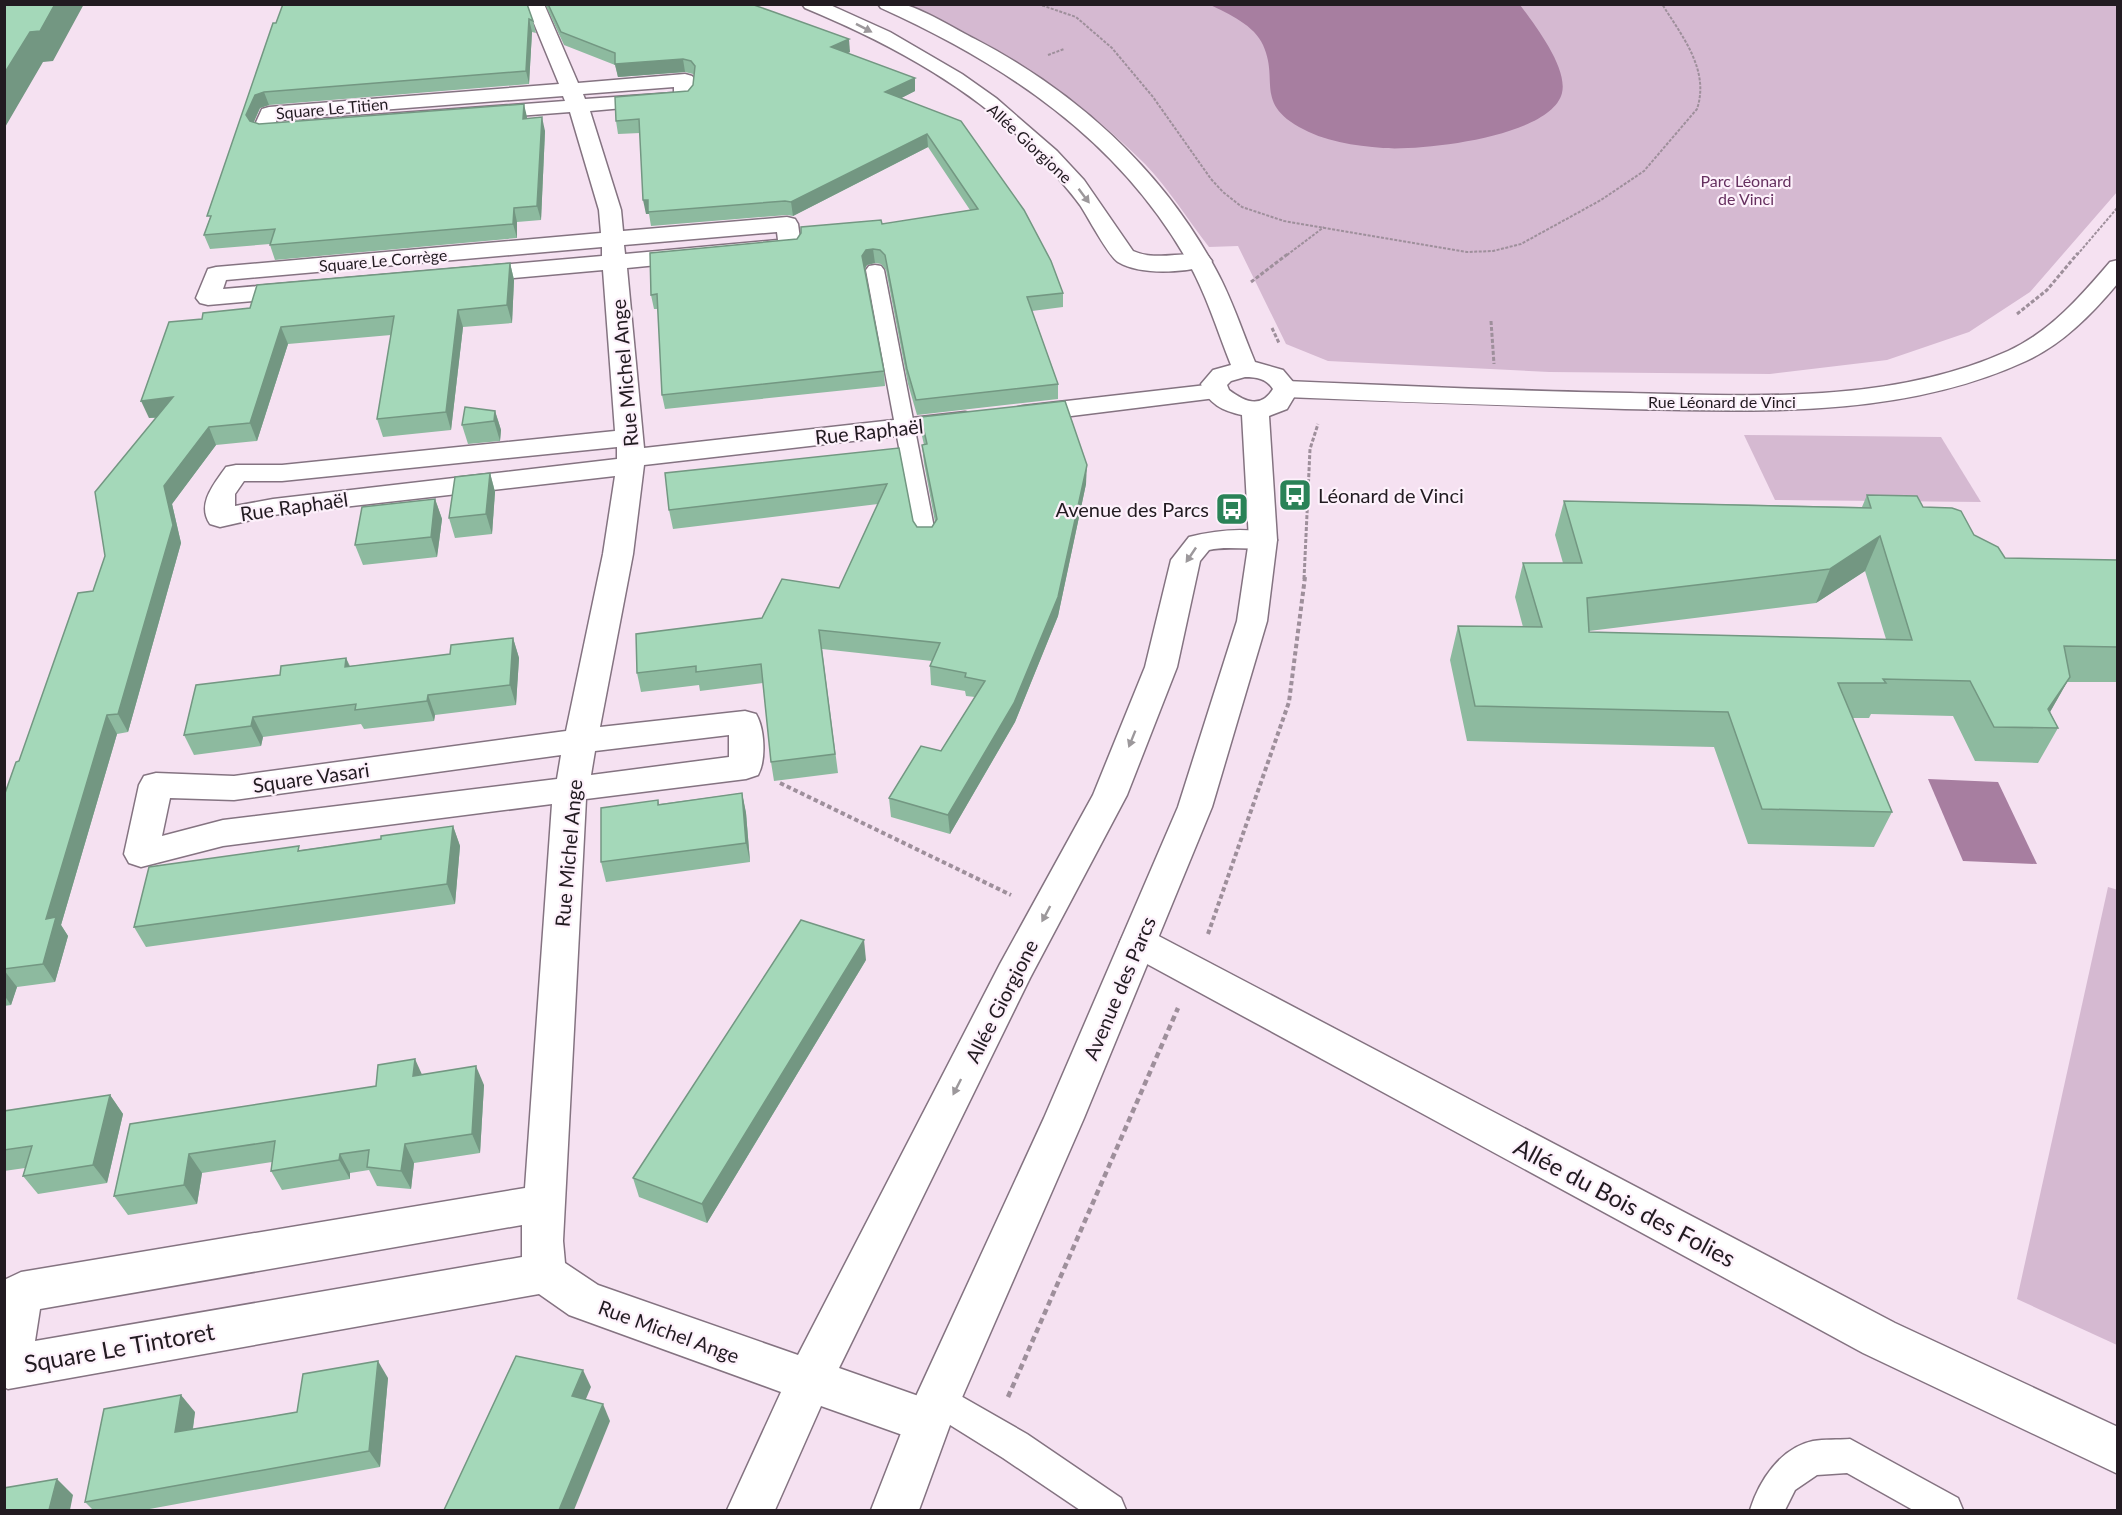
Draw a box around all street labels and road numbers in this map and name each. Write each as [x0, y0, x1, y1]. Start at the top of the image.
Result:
street label: Square Le Titien [275, 94, 389, 122]
street label: Allée Giorgione [984, 99, 1076, 187]
street label: Square Le Corrège [318, 245, 448, 275]
street label: Rue Michel Ange [606, 298, 642, 448]
street label: Rue Léonard de Vinci [1648, 392, 1796, 411]
street label: Rue Raphaël [814, 413, 924, 449]
street label: Rue Raphaël [238, 487, 350, 525]
street label: Square Vasari [251, 757, 371, 797]
street label: Rue Michel Ange [550, 778, 586, 928]
street label: Avenue des Parcs [1078, 913, 1160, 1063]
street label: Allée Giorgione [960, 935, 1042, 1067]
street label: Allée du Bois des Folies [1509, 1131, 1741, 1273]
street label: Rue Michel Ange [595, 1294, 743, 1368]
street label: Square Le Tintoret [21, 1316, 217, 1378]

